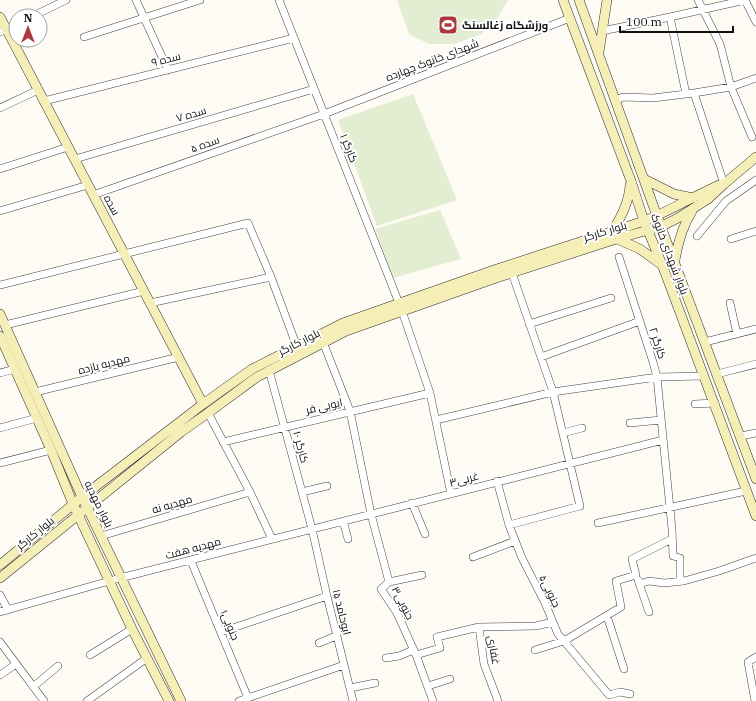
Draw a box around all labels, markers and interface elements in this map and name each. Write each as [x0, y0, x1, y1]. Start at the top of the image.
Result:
north arrow [8, 8, 48, 48]
scale bar [620, 8, 733, 34]
text: N [24, 11, 33, 25]
sports icon: ورزشگاه زغالسنگ [437, 14, 459, 36]
text: 100 m [626, 14, 662, 29]
place label: ورزشگاه زغالسنگ [462, 18, 548, 33]
street label: شهدای خانوک چهارده [383, 36, 481, 84]
street label: سده ۹ [150, 49, 182, 69]
street label: سده ۷ [174, 103, 208, 125]
street label: کارگر ۱ [337, 132, 361, 165]
street label: سده ۵ [189, 133, 221, 155]
street label: سده [101, 192, 123, 218]
street label: بلوار شهدای خانوک [648, 211, 692, 297]
street label: بلوار کارگر [581, 218, 629, 245]
street label: بلوار کارگر [275, 326, 322, 359]
street label: کارگر ۲ [646, 326, 670, 361]
street label: مهدیه یازده [77, 351, 131, 377]
street label: ایوبی فر [303, 395, 344, 417]
street label: کارگر ۱۰ [290, 430, 312, 465]
street label: غربی۳ [448, 468, 480, 490]
street label: بلوار مهدیه [82, 478, 116, 530]
street label: مهدیه نه [150, 492, 194, 516]
street label: بلوار کارگر [12, 513, 57, 553]
street label: مهدیه هفت [164, 534, 222, 562]
street label: جنوبی۵ [536, 572, 564, 610]
street label: جنوبی۳ [389, 584, 417, 622]
street label: ابوحامد ۱۵ [330, 588, 354, 636]
street label: جنوبی۱ [217, 608, 243, 642]
street label: غفاری [485, 634, 503, 666]

